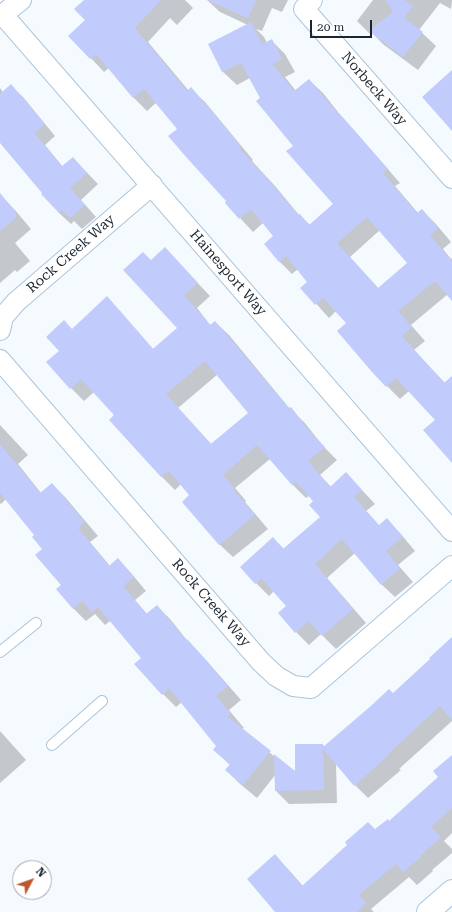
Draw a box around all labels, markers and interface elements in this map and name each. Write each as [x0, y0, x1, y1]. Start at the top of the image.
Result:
scale bar [312, 12, 374, 38]
text: 20 m [317, 20, 344, 34]
street label: Norbeck Way [338, 49, 410, 129]
street label: Rock Creek Way [24, 211, 118, 297]
street label: Hainesport Way [186, 227, 270, 319]
street label: Rock Creek Way [168, 556, 254, 650]
north arrow [12, 860, 52, 900]
text: N [33, 865, 48, 880]

